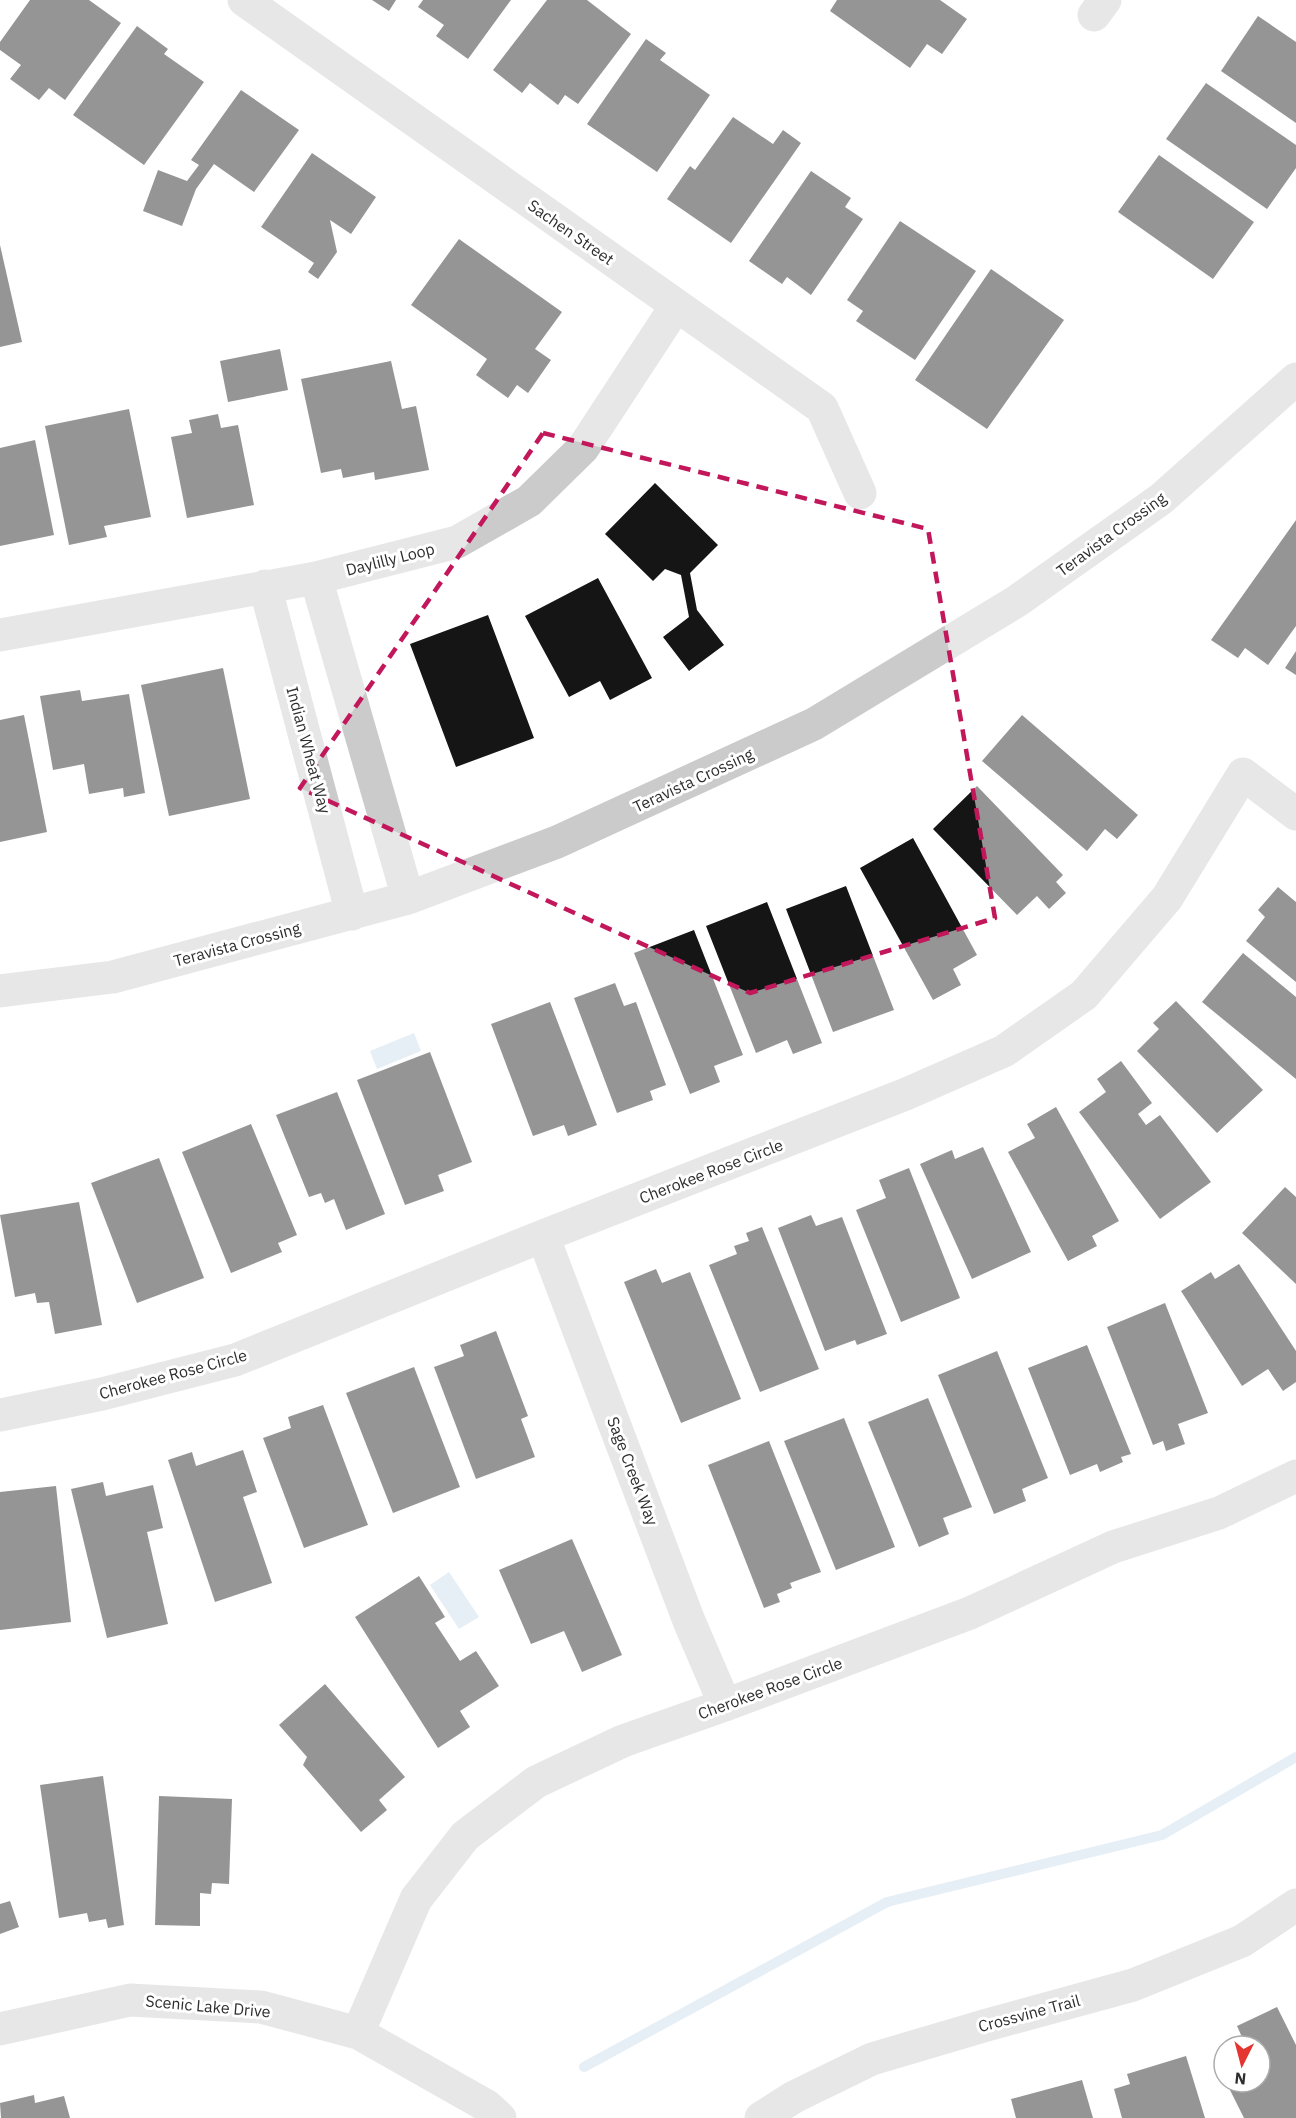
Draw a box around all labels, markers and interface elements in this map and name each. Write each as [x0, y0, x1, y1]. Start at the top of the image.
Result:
street label: Sachen Street [524, 195, 618, 269]
street label: Teravista Crossing [1052, 487, 1170, 580]
street label: Daylilly Loop [344, 538, 436, 580]
street label: Indian Wheat Way [282, 684, 336, 816]
street label: Teravista Crossing [630, 743, 757, 817]
street label: Teravista Crossing [171, 917, 303, 971]
street label: Cherokee Rose Circle [636, 1134, 786, 1208]
street label: Cherokee Rose Circle [97, 1345, 249, 1403]
street label: Sage Creek Way [603, 1414, 663, 1528]
street label: Cherokee Rose Circle [695, 1652, 845, 1723]
street label: Crossvine Trail [976, 1990, 1082, 2036]
street label: Scenic Lake Drive [145, 1991, 272, 2021]
north arrow [1212, 2034, 1272, 2094]
text: N [1234, 2068, 1247, 2089]

